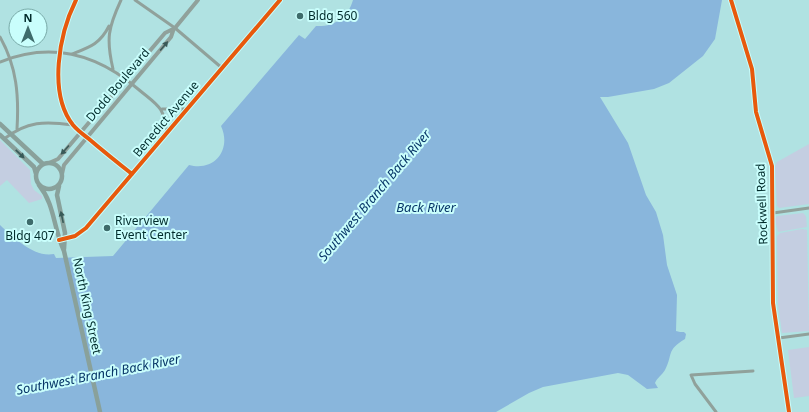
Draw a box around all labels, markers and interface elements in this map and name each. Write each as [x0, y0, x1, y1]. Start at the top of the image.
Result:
place label: Bldg 560 [308, 7, 358, 24]
north arrow [8, 8, 48, 48]
text: N [24, 10, 32, 25]
marker: Bldg 560 [295, 11, 305, 21]
one-way arrow [159, 40, 168, 51]
street label: Dodd Boulevard [82, 44, 153, 125]
street label: Benedict Avenue [129, 77, 203, 160]
water label: Southwest Branch Back River [315, 126, 433, 264]
one-way arrow [61, 146, 70, 155]
one-way arrow [15, 149, 25, 159]
street label: Rockwell Road [752, 163, 771, 245]
water label: Back River [396, 199, 456, 215]
one-way arrow [58, 210, 64, 223]
place label: Riverview Event Center [115, 212, 187, 243]
marker: Bldg 407 [25, 217, 35, 227]
marker: Riverview Event Center [102, 223, 112, 233]
place label: Bldg 407 [5, 227, 55, 244]
street label: North King Street [69, 256, 106, 356]
water label: Southwest Branch Back River [15, 349, 182, 399]

